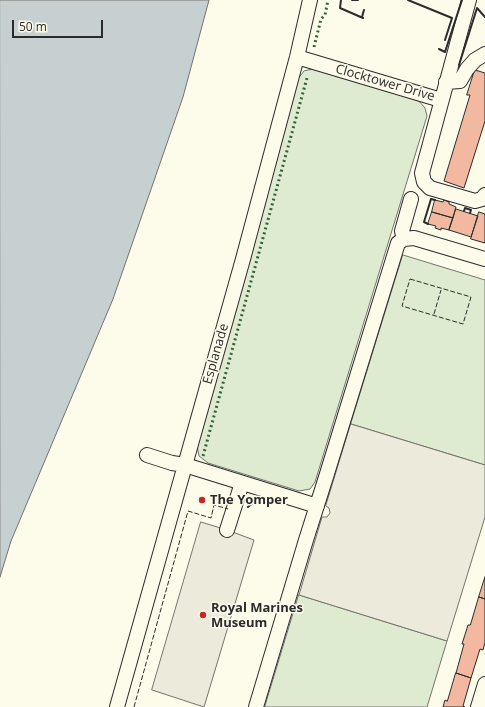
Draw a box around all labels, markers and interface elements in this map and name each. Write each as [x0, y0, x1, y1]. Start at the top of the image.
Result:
scale bar [14, 12, 105, 38]
text: 50 m [19, 18, 47, 35]
street label: Clocktower Drive [333, 61, 437, 105]
street label: Esplanade [200, 322, 232, 386]
place label: The Yomper [210, 492, 288, 508]
marker: The Yomper [197, 495, 207, 505]
place label: Royal Marines Museum [211, 600, 303, 631]
marker: Royal Marines Museum [198, 610, 208, 620]

